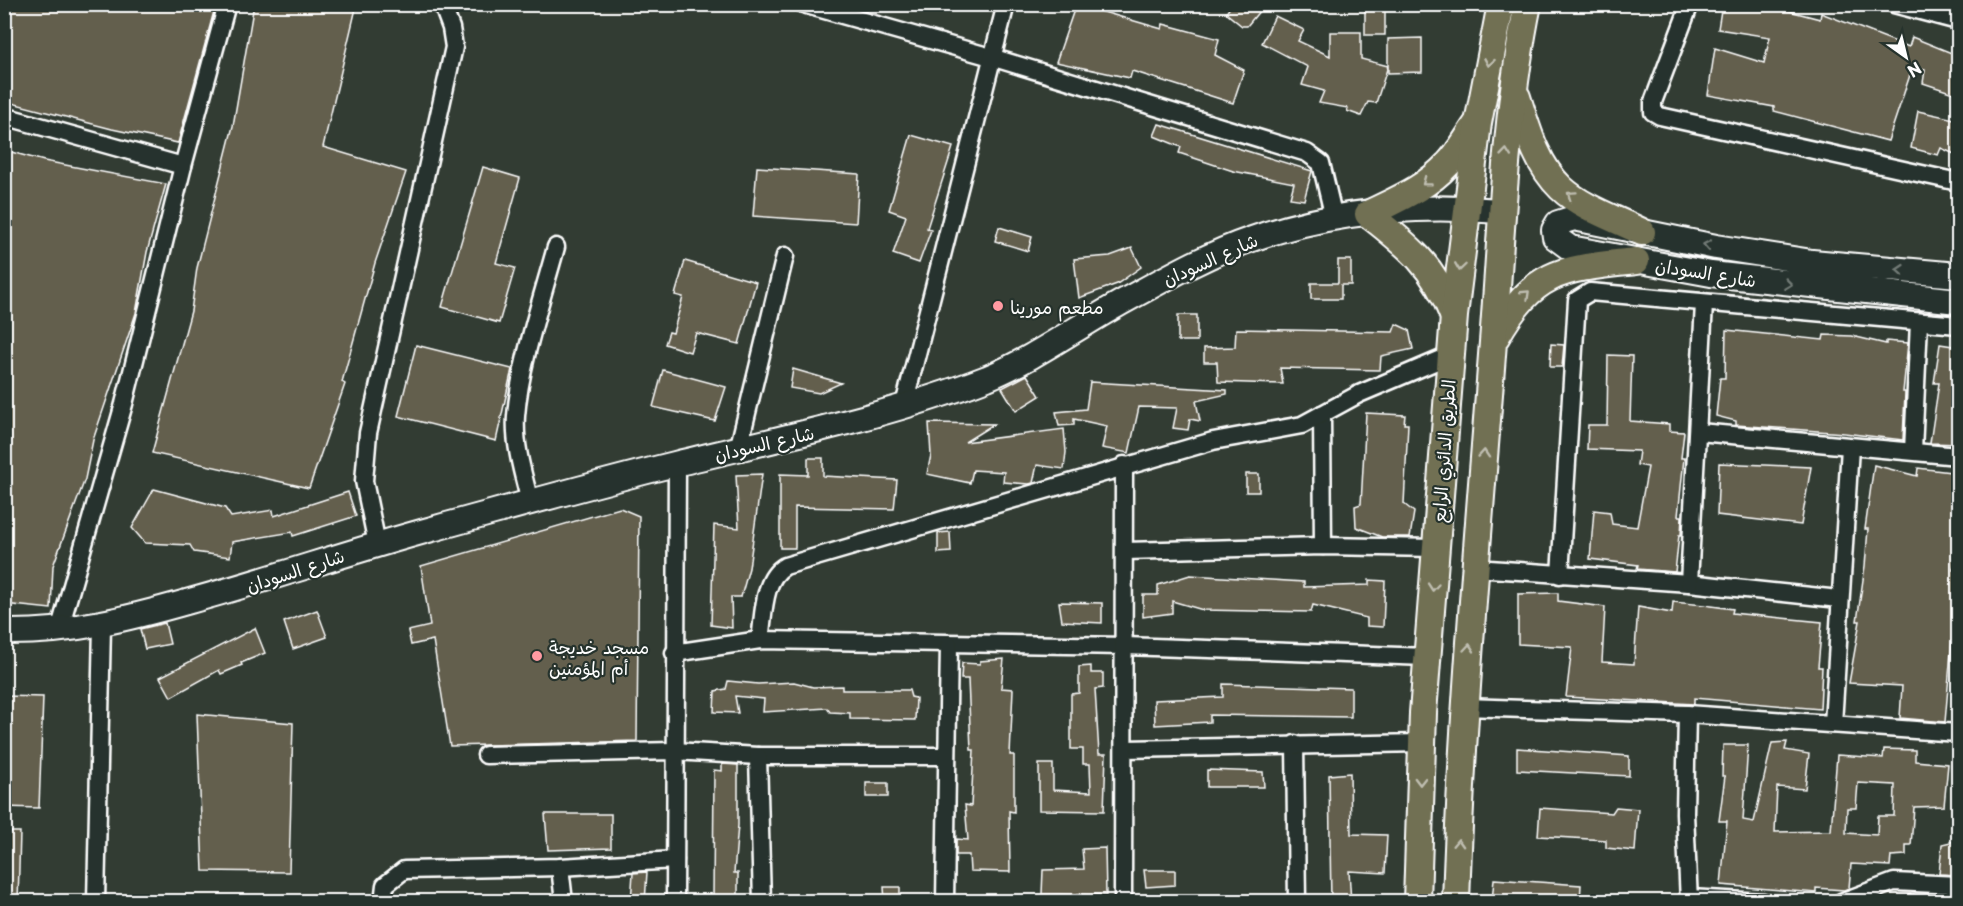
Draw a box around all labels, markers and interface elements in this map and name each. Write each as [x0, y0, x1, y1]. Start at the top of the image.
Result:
north arrow [1876, 27, 1936, 87]
one-way arrow [1483, 56, 1496, 66]
text: N [1903, 57, 1927, 84]
one-way arrow [1499, 148, 1512, 157]
one-way arrow [1422, 175, 1433, 186]
one-way arrow [1567, 191, 1578, 202]
street label: شارع السودان [1158, 226, 1262, 292]
one-way arrow [1702, 239, 1712, 252]
street label: شارع السودان [1654, 251, 1758, 293]
one-way arrow [1455, 262, 1467, 272]
one-way arrow [1896, 264, 1905, 277]
one-way arrow [1783, 277, 1792, 289]
one-way arrow [1519, 290, 1530, 301]
place label: مطعم مورينا [1010, 293, 1104, 322]
marker: مطعم مورينا [991, 299, 1005, 313]
street label: الطريق الدائري الرابع [1425, 378, 1462, 524]
street label: شارع السودان [711, 418, 817, 468]
one-way arrow [1477, 449, 1490, 458]
street label: شارع السودان [242, 541, 348, 599]
one-way arrow [1427, 582, 1440, 591]
place label: مسجد خديجة أم المؤمنين [549, 633, 649, 683]
one-way arrow [1462, 644, 1475, 653]
marker: مسجد خديجة أم المؤمنين [530, 649, 544, 663]
one-way arrow [1414, 777, 1426, 786]
one-way arrow [1452, 839, 1464, 848]

